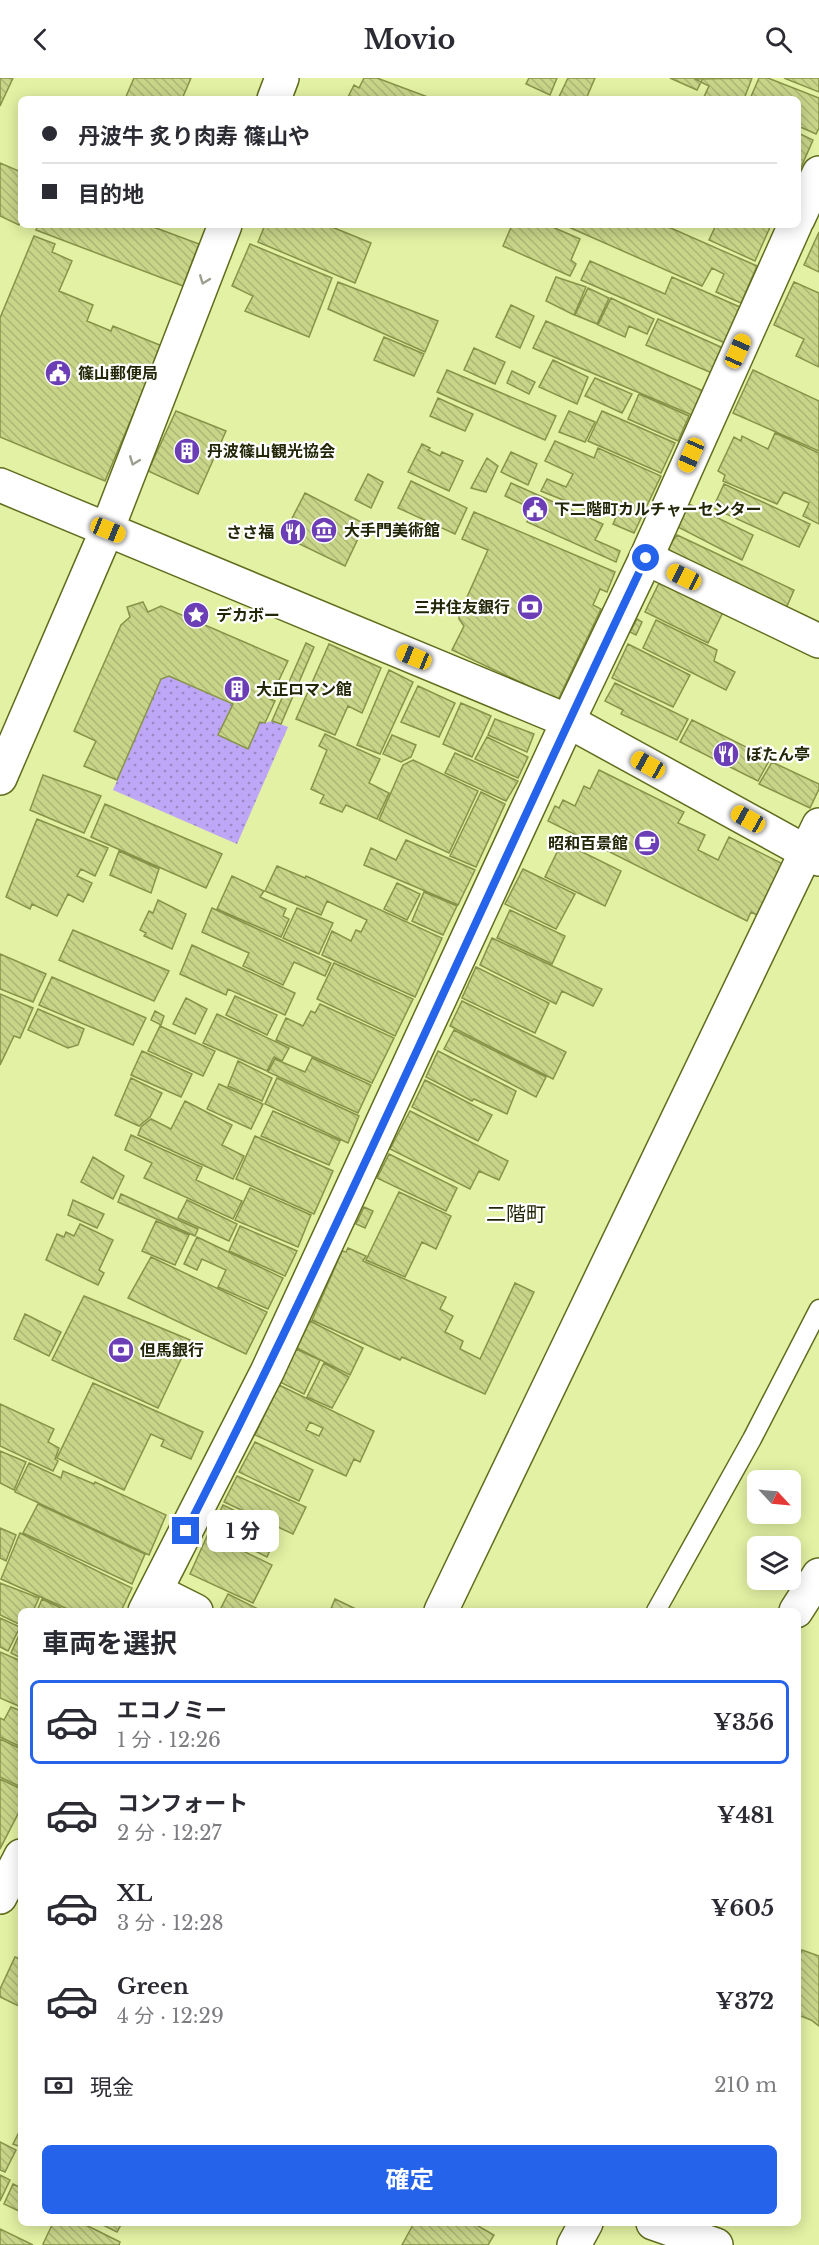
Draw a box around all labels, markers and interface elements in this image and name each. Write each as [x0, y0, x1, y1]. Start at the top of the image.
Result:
icon: back [24, 23, 57, 56]
text: Movio [364, 23, 455, 56]
icon: search [762, 23, 795, 56]
text: 丹波牛 炙り肉寿 篠山や [78, 123, 310, 150]
text: 目的地 [78, 181, 144, 208]
one-way arrow [199, 273, 211, 284]
car [722, 331, 754, 371]
public building icon: 篠山郵便局 [43, 358, 73, 388]
place label: 篠山郵便局 [78, 363, 158, 383]
car [675, 435, 707, 475]
building icon: 丹波篠山観光協会 [172, 436, 202, 466]
place label: 丹波篠山観光協会 [207, 441, 335, 461]
one-way arrow [129, 455, 141, 466]
public building icon: 下二階町カルチャーセンター [520, 494, 550, 524]
place label: 下二階町カルチャーセンター [554, 499, 762, 519]
car [88, 515, 128, 545]
museum icon: 大手門美術館 [309, 515, 339, 545]
restaurant icon: ささ福 [278, 517, 308, 547]
place label: 大手門美術館 [344, 520, 440, 540]
place label: ささ福 [226, 522, 274, 542]
route start [632, 544, 659, 571]
car [664, 561, 704, 593]
bank icon: 三井住友銀行 [515, 592, 545, 622]
place label: 三井住友銀行 [414, 597, 510, 617]
place icon: デカボー [181, 600, 211, 630]
place label: デカボー [216, 605, 280, 625]
car [394, 642, 434, 672]
building icon: 大正ロマン館 [222, 674, 252, 704]
place label: 大正ロマン館 [256, 679, 352, 699]
restaurant icon: ぼたん亭 [711, 739, 741, 769]
place label: ぼたん亭 [746, 744, 810, 764]
car [628, 748, 668, 782]
car [728, 802, 768, 836]
cafe icon: 昭和百景館 [632, 828, 662, 858]
place label: 昭和百景館 [548, 833, 628, 853]
district label: 二階町 [486, 1202, 546, 1226]
bank icon: 但馬銀行 [106, 1335, 136, 1365]
place label: 但馬銀行 [140, 1340, 204, 1360]
north arrow [747, 1470, 801, 1524]
map controls [747, 1470, 801, 1590]
callout: 1 分 [207, 1510, 279, 1552]
route end [172, 1517, 199, 1544]
text: 1 分 [226, 1519, 260, 1543]
button: layers [747, 1536, 801, 1590]
text: 車両を選択 [42, 1627, 177, 1660]
icon: car [45, 1695, 99, 1749]
text: エコノミー [117, 1697, 227, 1724]
text: ¥356 [713, 1709, 774, 1736]
text: 1 分 · 12:26 [117, 1728, 221, 1752]
icon: car [45, 1788, 99, 1842]
text: コンフォート [117, 1790, 248, 1817]
text: ¥481 [717, 1802, 774, 1829]
text: 2 分 · 12:27 [117, 1821, 222, 1845]
text: XL [117, 1880, 152, 1907]
icon: car [45, 1881, 99, 1935]
text: ¥605 [711, 1895, 774, 1922]
text: 3 分 · 12:28 [117, 1911, 224, 1935]
text: Green [117, 1973, 189, 2000]
icon: car [45, 1974, 99, 2028]
text: ¥372 [716, 1988, 774, 2015]
text: 4 分 · 12:29 [117, 2004, 224, 2028]
icon: cash [42, 2069, 75, 2102]
text: 210 m [714, 2073, 777, 2097]
text: 現金 [90, 2074, 134, 2101]
button: 確定 [42, 2145, 777, 2214]

